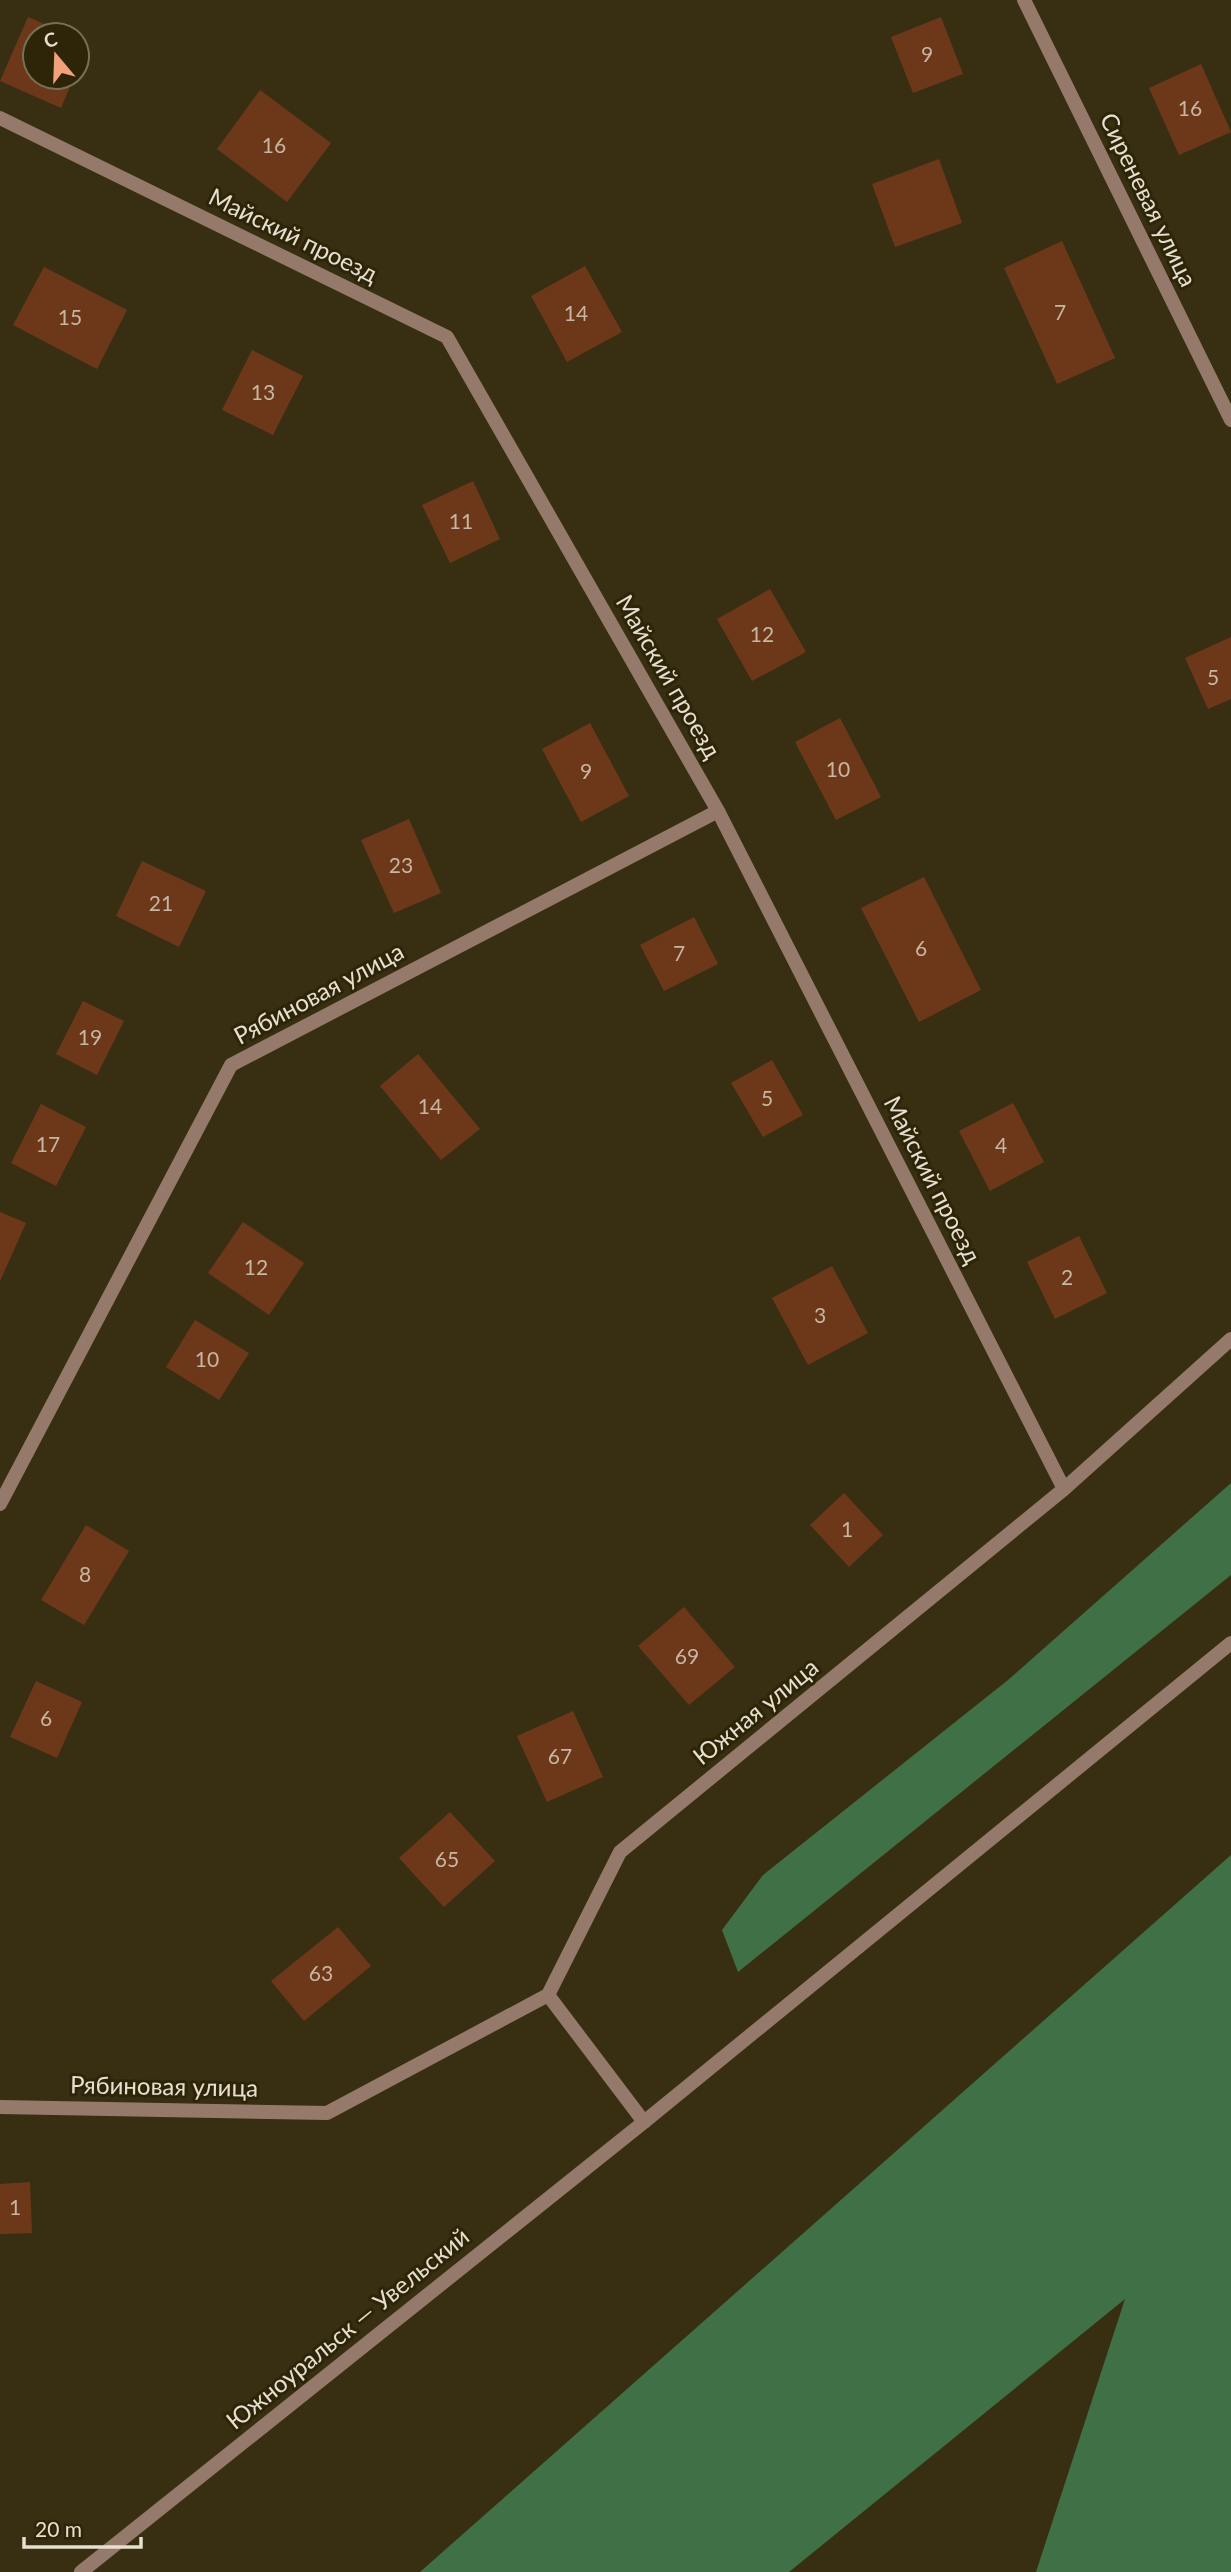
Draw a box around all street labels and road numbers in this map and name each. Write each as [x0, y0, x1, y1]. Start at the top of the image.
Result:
street label: Сиреневая улица [1095, 108, 1204, 291]
street label: Майский проезд [205, 181, 383, 288]
street label: Майский проезд [611, 589, 728, 763]
street label: Рябиновая улица [229, 936, 408, 1050]
street label: Майский проезд [879, 1091, 988, 1268]
street label: Южная улица [687, 1652, 823, 1770]
street label: Рябиновая улица [70, 2069, 258, 2102]
street label: Южноуральск — Увельский [220, 2221, 474, 2435]

